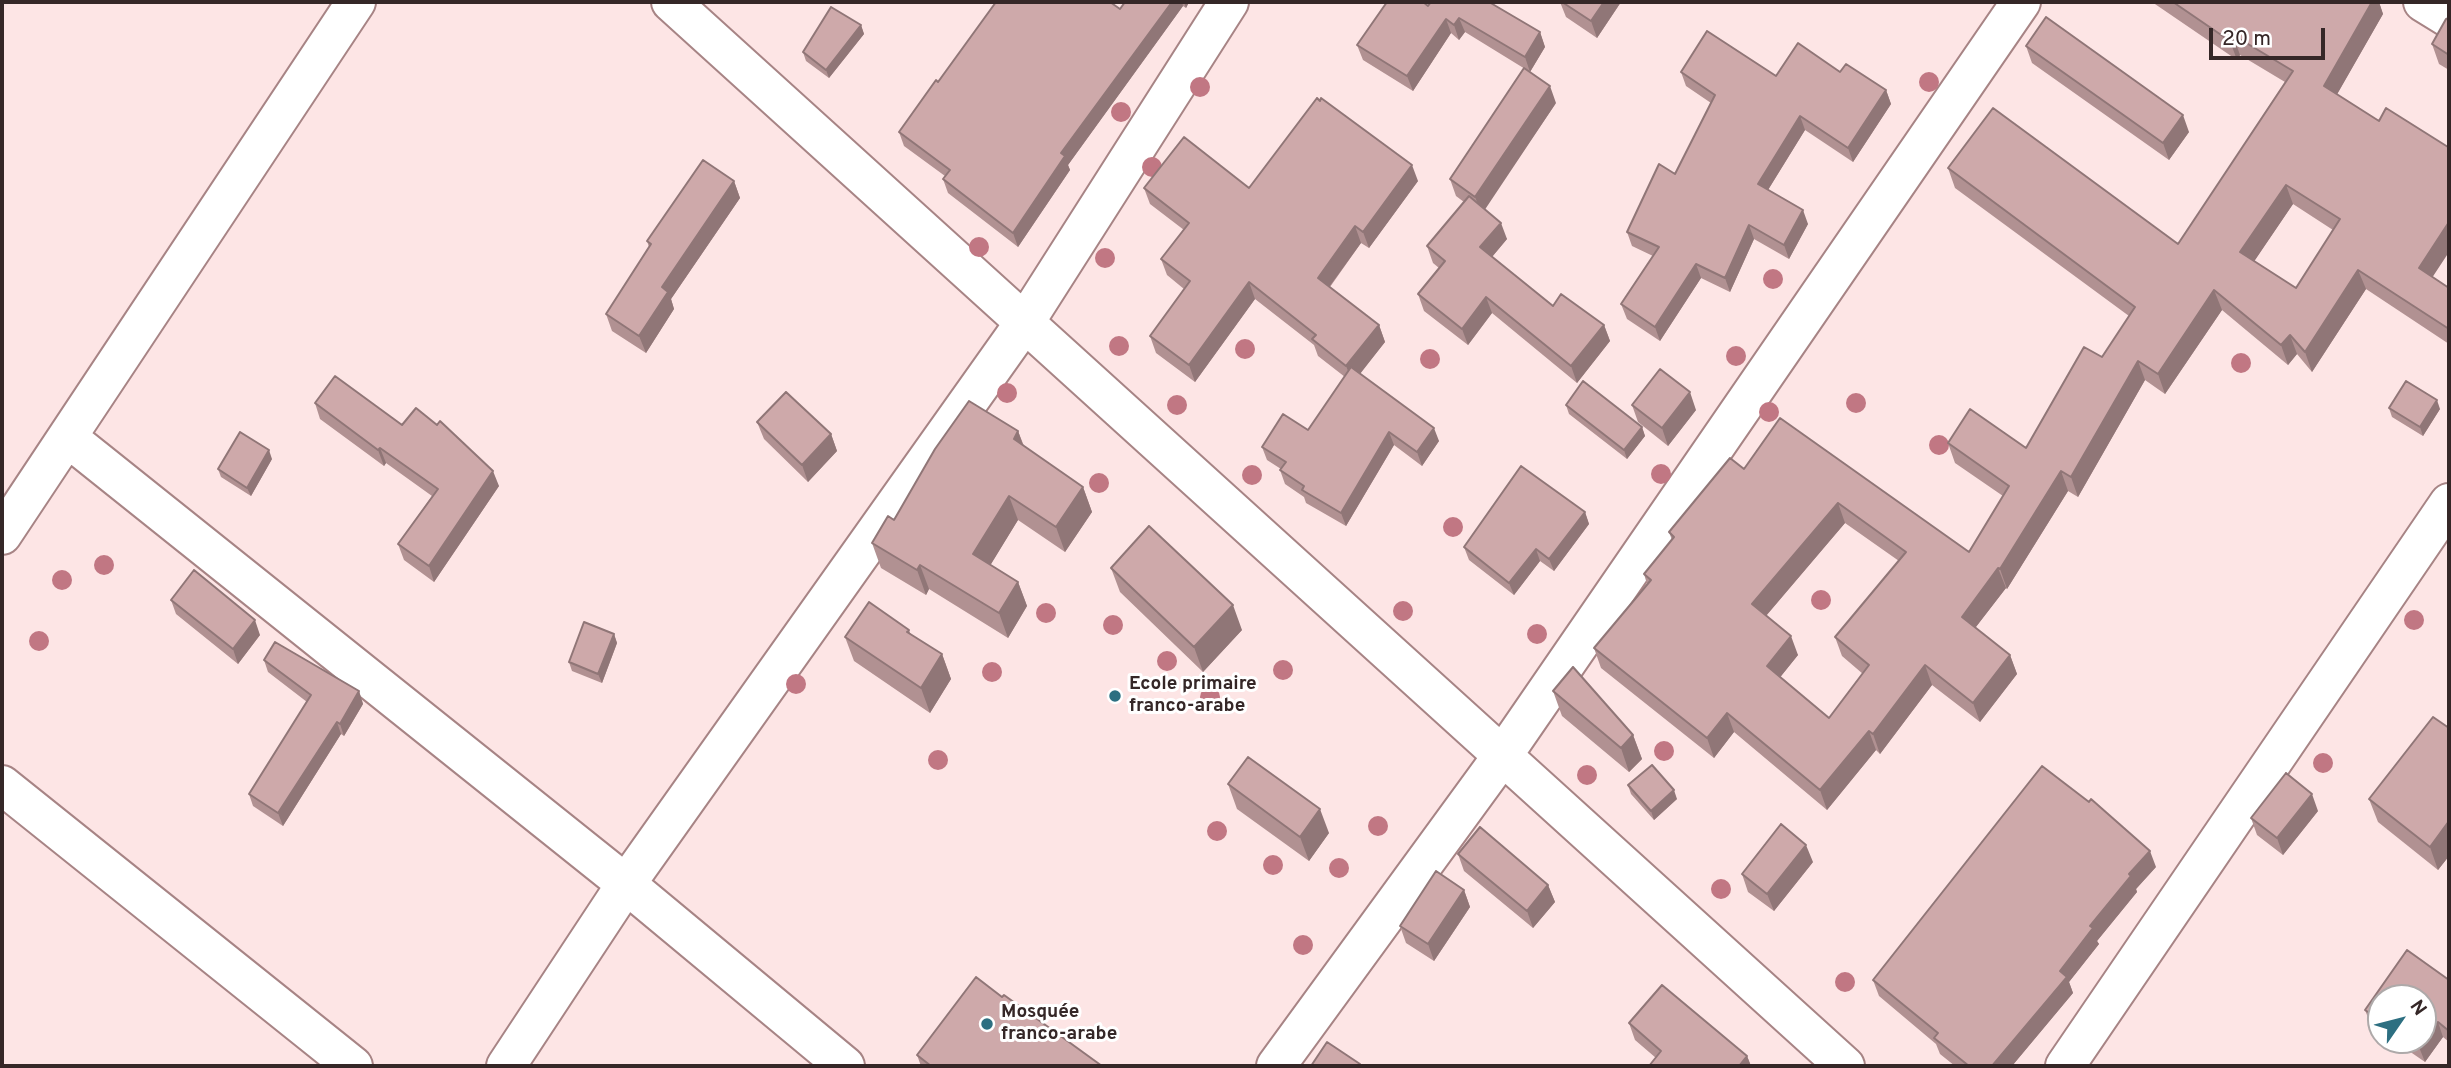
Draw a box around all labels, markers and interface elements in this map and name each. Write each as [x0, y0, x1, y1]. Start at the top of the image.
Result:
scale bar [2213, 14, 2328, 58]
text: 20 m [2222, 26, 2271, 53]
place label: Ecole primaire franco-arabe [1129, 674, 1257, 718]
marker: Ecole primaire franco-arabe [1107, 688, 1123, 704]
north arrow [2367, 984, 2437, 1054]
text: N [2404, 996, 2431, 1021]
place label: Mosquée franco-arabe [1001, 1002, 1117, 1046]
marker: Mosquée franco-arabe [979, 1016, 995, 1032]

